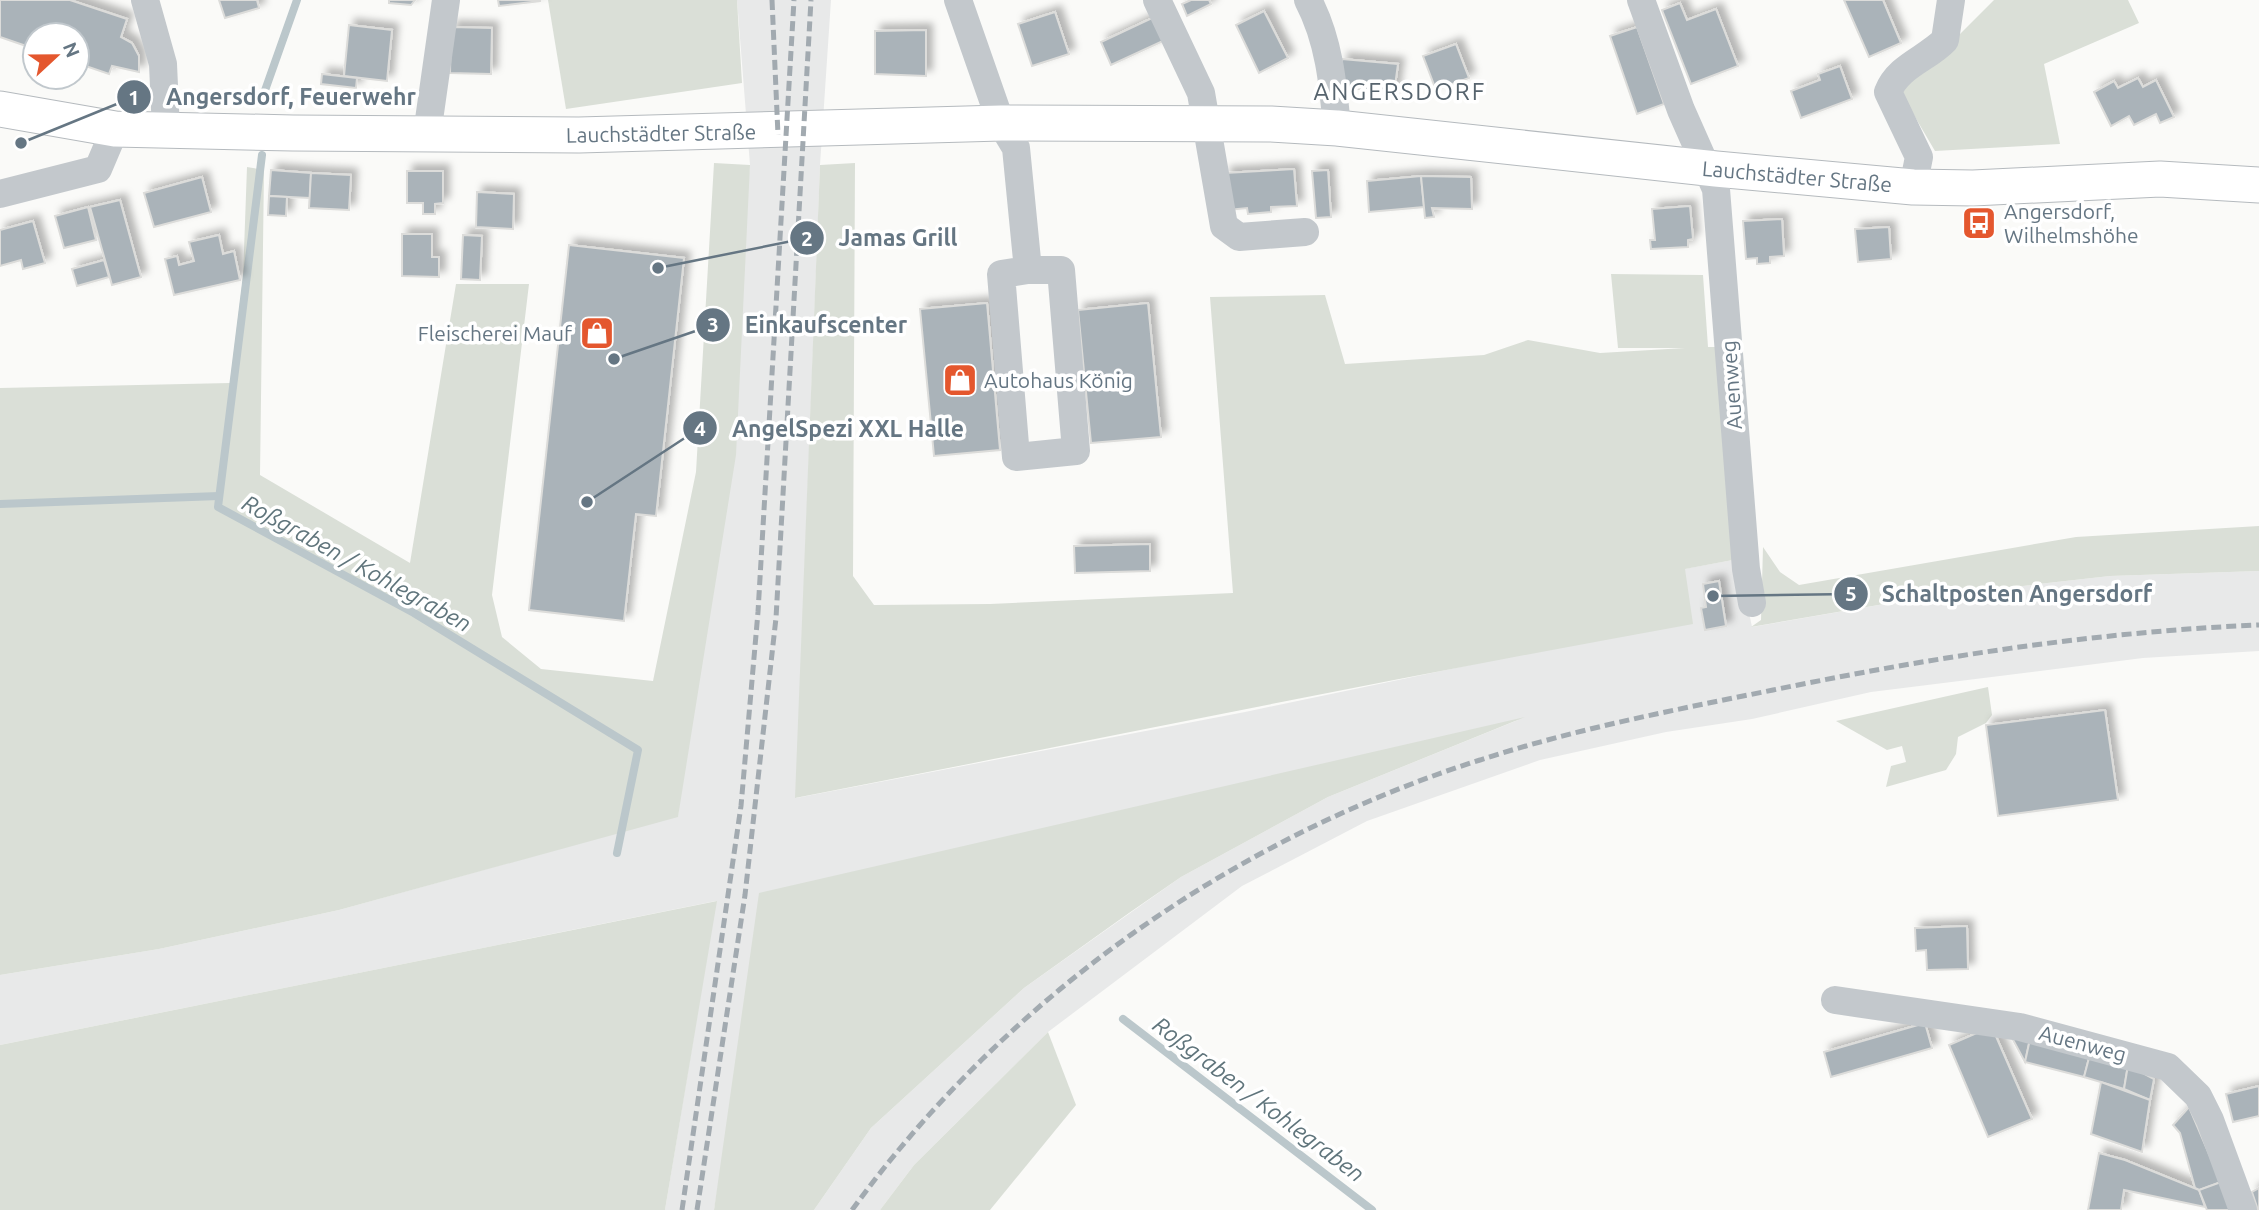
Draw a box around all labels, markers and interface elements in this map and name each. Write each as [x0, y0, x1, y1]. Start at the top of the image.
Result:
north arrow [21, 21, 91, 91]
text: N [59, 39, 85, 60]
callout: Angersdorf, Feuerwehr [117, 75, 430, 119]
district label: ANGERSDORF [1314, 78, 1486, 105]
text: Angersdorf, Feuerwehr [166, 84, 416, 110]
text: 1 [128, 85, 140, 109]
street label: Lauchstädter Straße [566, 119, 756, 147]
street label: Lauchstädter Straße [1701, 156, 1893, 196]
place label: Angersdorf, Wilhelmshöhe [2004, 199, 2139, 247]
bus stop icon: Angersdorf, Wilhelmshöhe [1960, 204, 1998, 242]
callout: Jamas Grill [790, 216, 972, 260]
text: Jamas Grill [839, 225, 957, 250]
text: 2 [801, 226, 813, 250]
callout: Einkaufscenter [696, 303, 921, 347]
text: 3 [707, 312, 719, 336]
text: Einkaufscenter [745, 312, 908, 337]
shop icon: Fleischerei Mauf [578, 314, 616, 352]
place label: Fleischerei Mauf [418, 321, 573, 345]
street label: Auenweg [1716, 340, 1746, 430]
shop icon: Autohaus König [941, 361, 979, 399]
place label: Autohaus König [984, 368, 1133, 392]
callout: AngelSpezi XXL Halle [683, 406, 978, 450]
text: 4 [694, 416, 706, 440]
text: AngelSpezi XXL Halle [732, 416, 964, 441]
water label: Roßgraben / Kohlegraben [238, 490, 476, 637]
callout: Schaltposten Angersdorf [1833, 572, 2167, 616]
text: 5 [1845, 581, 1857, 605]
text: Schaltposten Angersdorf [1882, 581, 2153, 606]
water label: Roßgraben / Kohlegraben [1148, 1012, 1369, 1187]
street label: Auenweg [2037, 1020, 2129, 1066]

